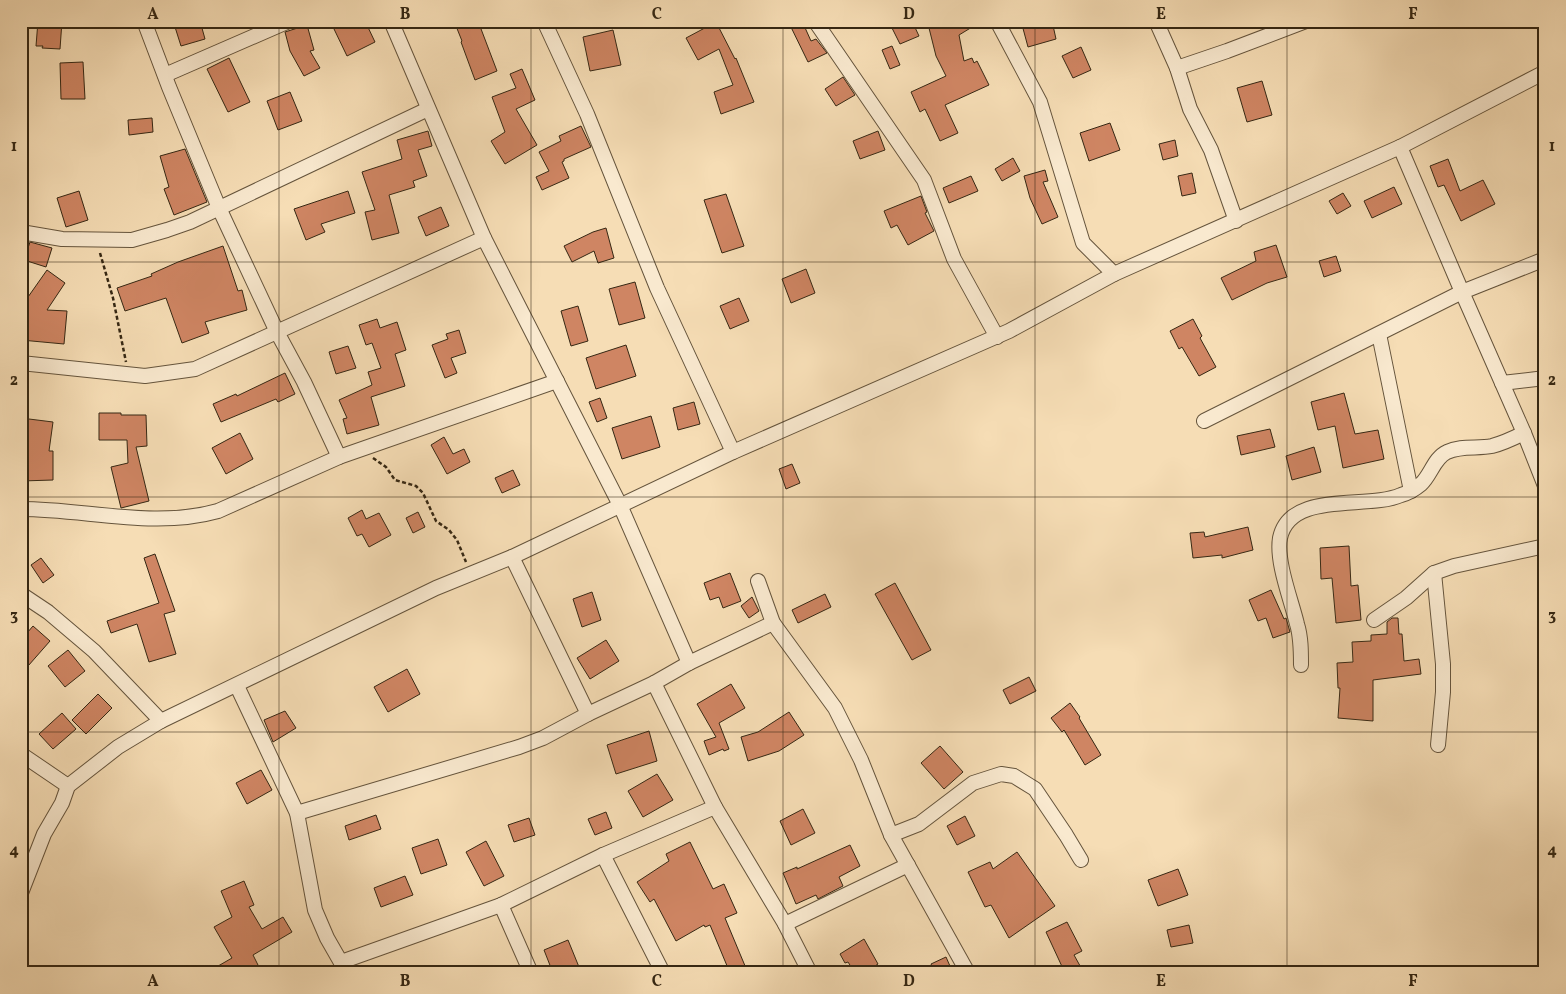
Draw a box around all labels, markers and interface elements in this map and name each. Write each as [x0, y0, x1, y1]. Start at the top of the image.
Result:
text: A [147, 4, 159, 26]
text: B [400, 4, 411, 26]
text: C [652, 4, 662, 26]
text: D [903, 4, 915, 26]
text: E [1156, 4, 1166, 26]
text: F [1408, 4, 1418, 26]
text: 1 [11, 136, 17, 158]
text: 1 [1549, 136, 1555, 158]
text: 2 [10, 370, 18, 392]
text: 2 [1548, 370, 1556, 392]
text: 3 [10, 605, 18, 627]
text: 3 [1548, 605, 1556, 627]
text: 4 [9, 840, 19, 862]
text: 4 [1547, 840, 1557, 862]
text: A [147, 971, 159, 993]
text: B [400, 971, 411, 993]
text: C [652, 971, 662, 993]
text: D [903, 971, 915, 993]
text: E [1156, 971, 1166, 993]
text: F [1408, 971, 1418, 993]

